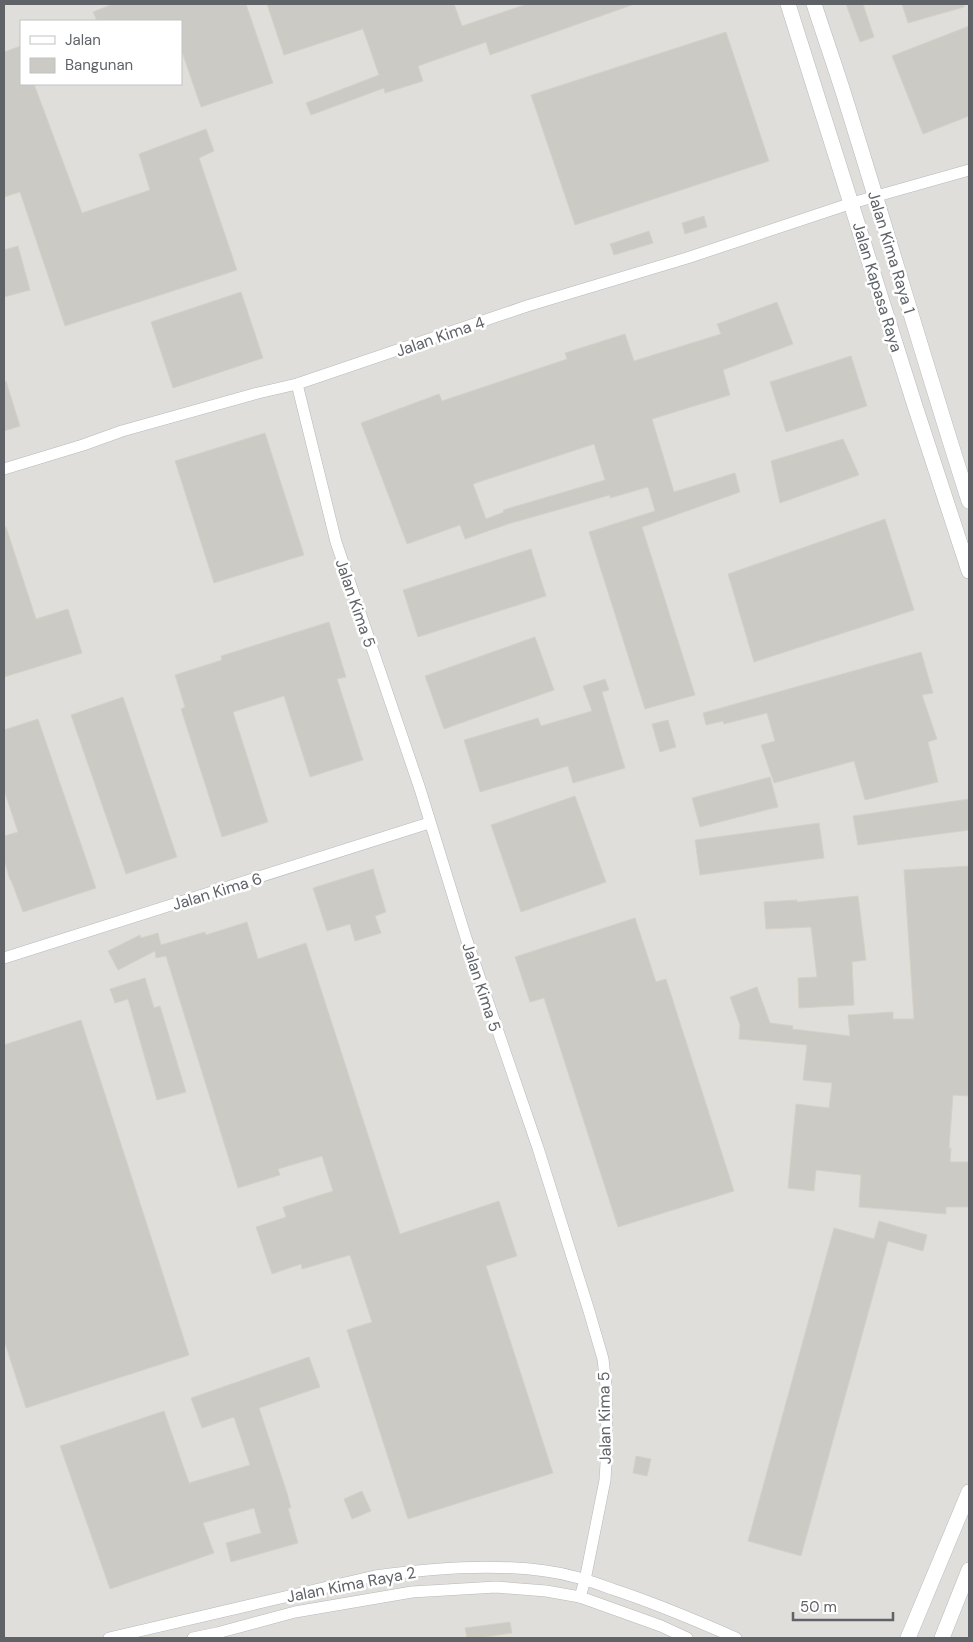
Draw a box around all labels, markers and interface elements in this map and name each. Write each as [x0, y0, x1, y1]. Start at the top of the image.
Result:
legend [20, 20, 182, 85]
text: Jalan [65, 30, 101, 50]
text: Bangunan [65, 55, 133, 75]
street label: Jalan Kima Raya 1 [863, 188, 920, 316]
street label: Jalan Kapasa Raya [848, 220, 907, 355]
street label: Jalan Kima 4 [393, 311, 488, 361]
street label: Jalan Kima 5 [331, 556, 381, 650]
street label: Jalan Kima 6 [170, 868, 265, 915]
street label: Jalan Kima 5 [457, 940, 506, 1034]
street label: Jalan Kima 5 [593, 1372, 616, 1464]
street label: Jalan Kima Raya 2 [285, 1562, 417, 1607]
scale bar [793, 1590, 893, 1622]
text: 50 m [800, 1597, 837, 1617]

